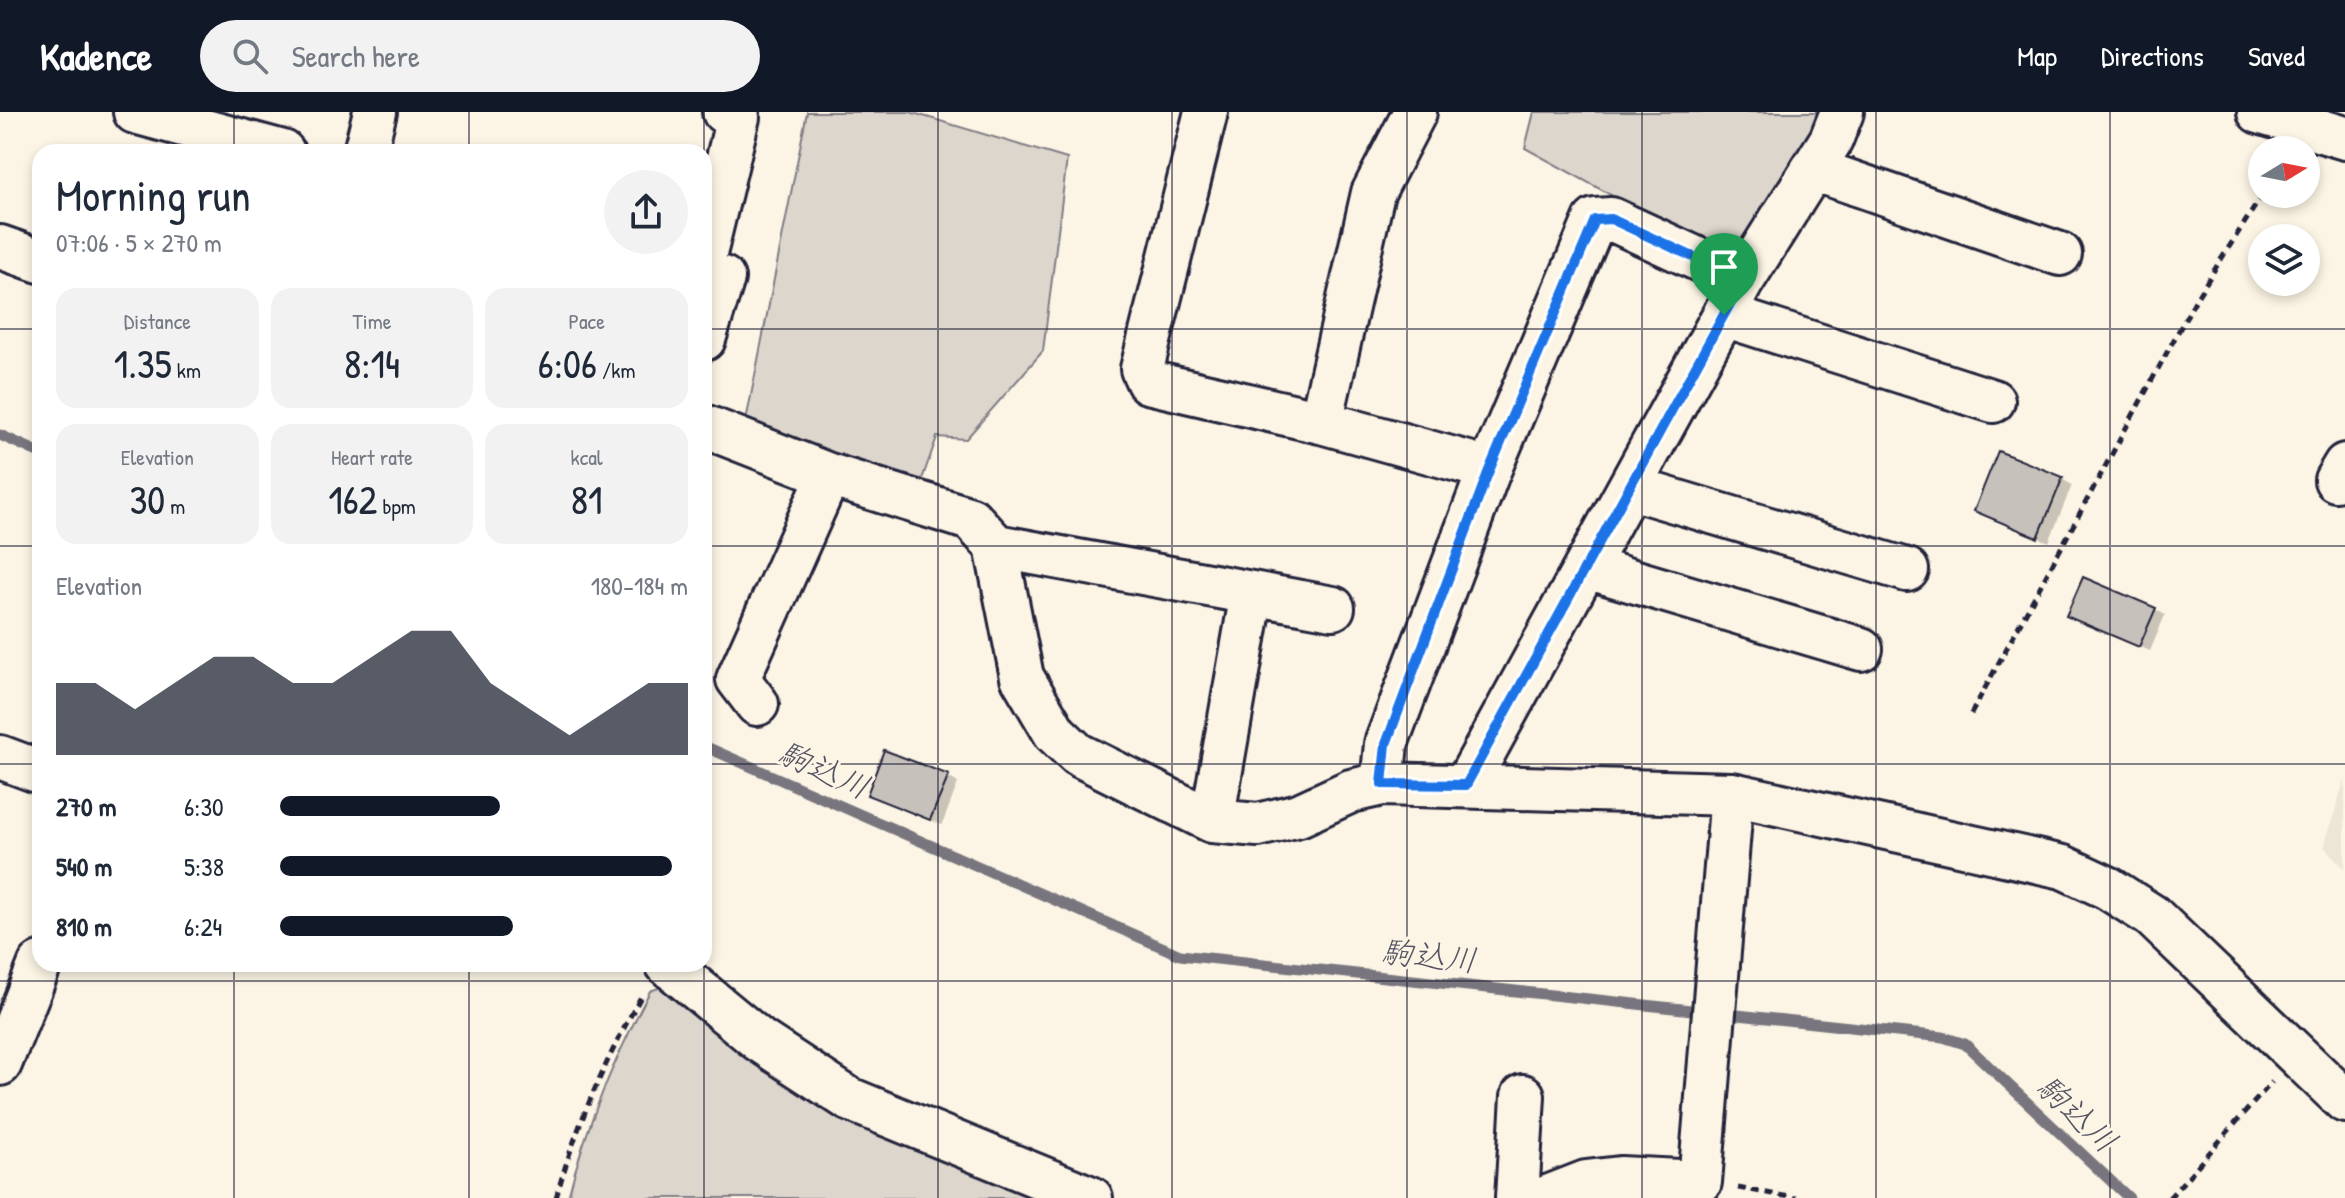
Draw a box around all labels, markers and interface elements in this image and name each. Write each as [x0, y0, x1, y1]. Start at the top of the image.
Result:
search box [200, 20, 760, 92]
text: Kadence [40, 30, 152, 82]
icon: search [228, 34, 272, 78]
text: Search here [292, 36, 420, 76]
text: Map [2017, 37, 2057, 75]
text: Directions [2101, 37, 2204, 75]
text: Saved [2248, 37, 2305, 75]
north arrow [2248, 136, 2320, 208]
map controls [2248, 136, 2320, 296]
text: Morning run [56, 165, 251, 225]
button: share [604, 170, 688, 254]
button: layers [2248, 224, 2320, 296]
text: 07:06 · 5 × 270 m [56, 225, 222, 260]
pin [1690, 233, 1758, 315]
icon: arrive [1702, 245, 1746, 289]
text: Distance [124, 306, 191, 336]
text: Time [353, 306, 391, 336]
text: Pace [568, 306, 605, 336]
text: 1.35 [114, 336, 172, 390]
text: 8:14 [344, 336, 400, 390]
text: 6:06 [538, 336, 597, 390]
text: km [172, 355, 201, 385]
text: /km [597, 355, 635, 385]
text: Elevation [121, 442, 194, 472]
text: Heart rate [331, 442, 413, 472]
text: kcal [571, 442, 603, 472]
text: 30 [129, 472, 165, 526]
text: 162 [328, 472, 377, 526]
text: 81 [571, 472, 603, 526]
text: m [165, 491, 185, 521]
text: bpm [377, 491, 416, 521]
text: Elevation [56, 568, 142, 603]
text: 180–184 m [591, 568, 688, 603]
water label: 駒込川 [772, 730, 877, 809]
text: 270 m [56, 789, 116, 824]
text: 6:30 [184, 789, 224, 824]
text: 540 m [56, 849, 112, 884]
text: 5:38 [184, 849, 224, 884]
text: 810 m [56, 909, 112, 944]
text: 6:24 [184, 909, 222, 944]
water label: 駒込川 [1379, 929, 1479, 982]
water label: 駒込川 [2028, 1065, 2127, 1162]

